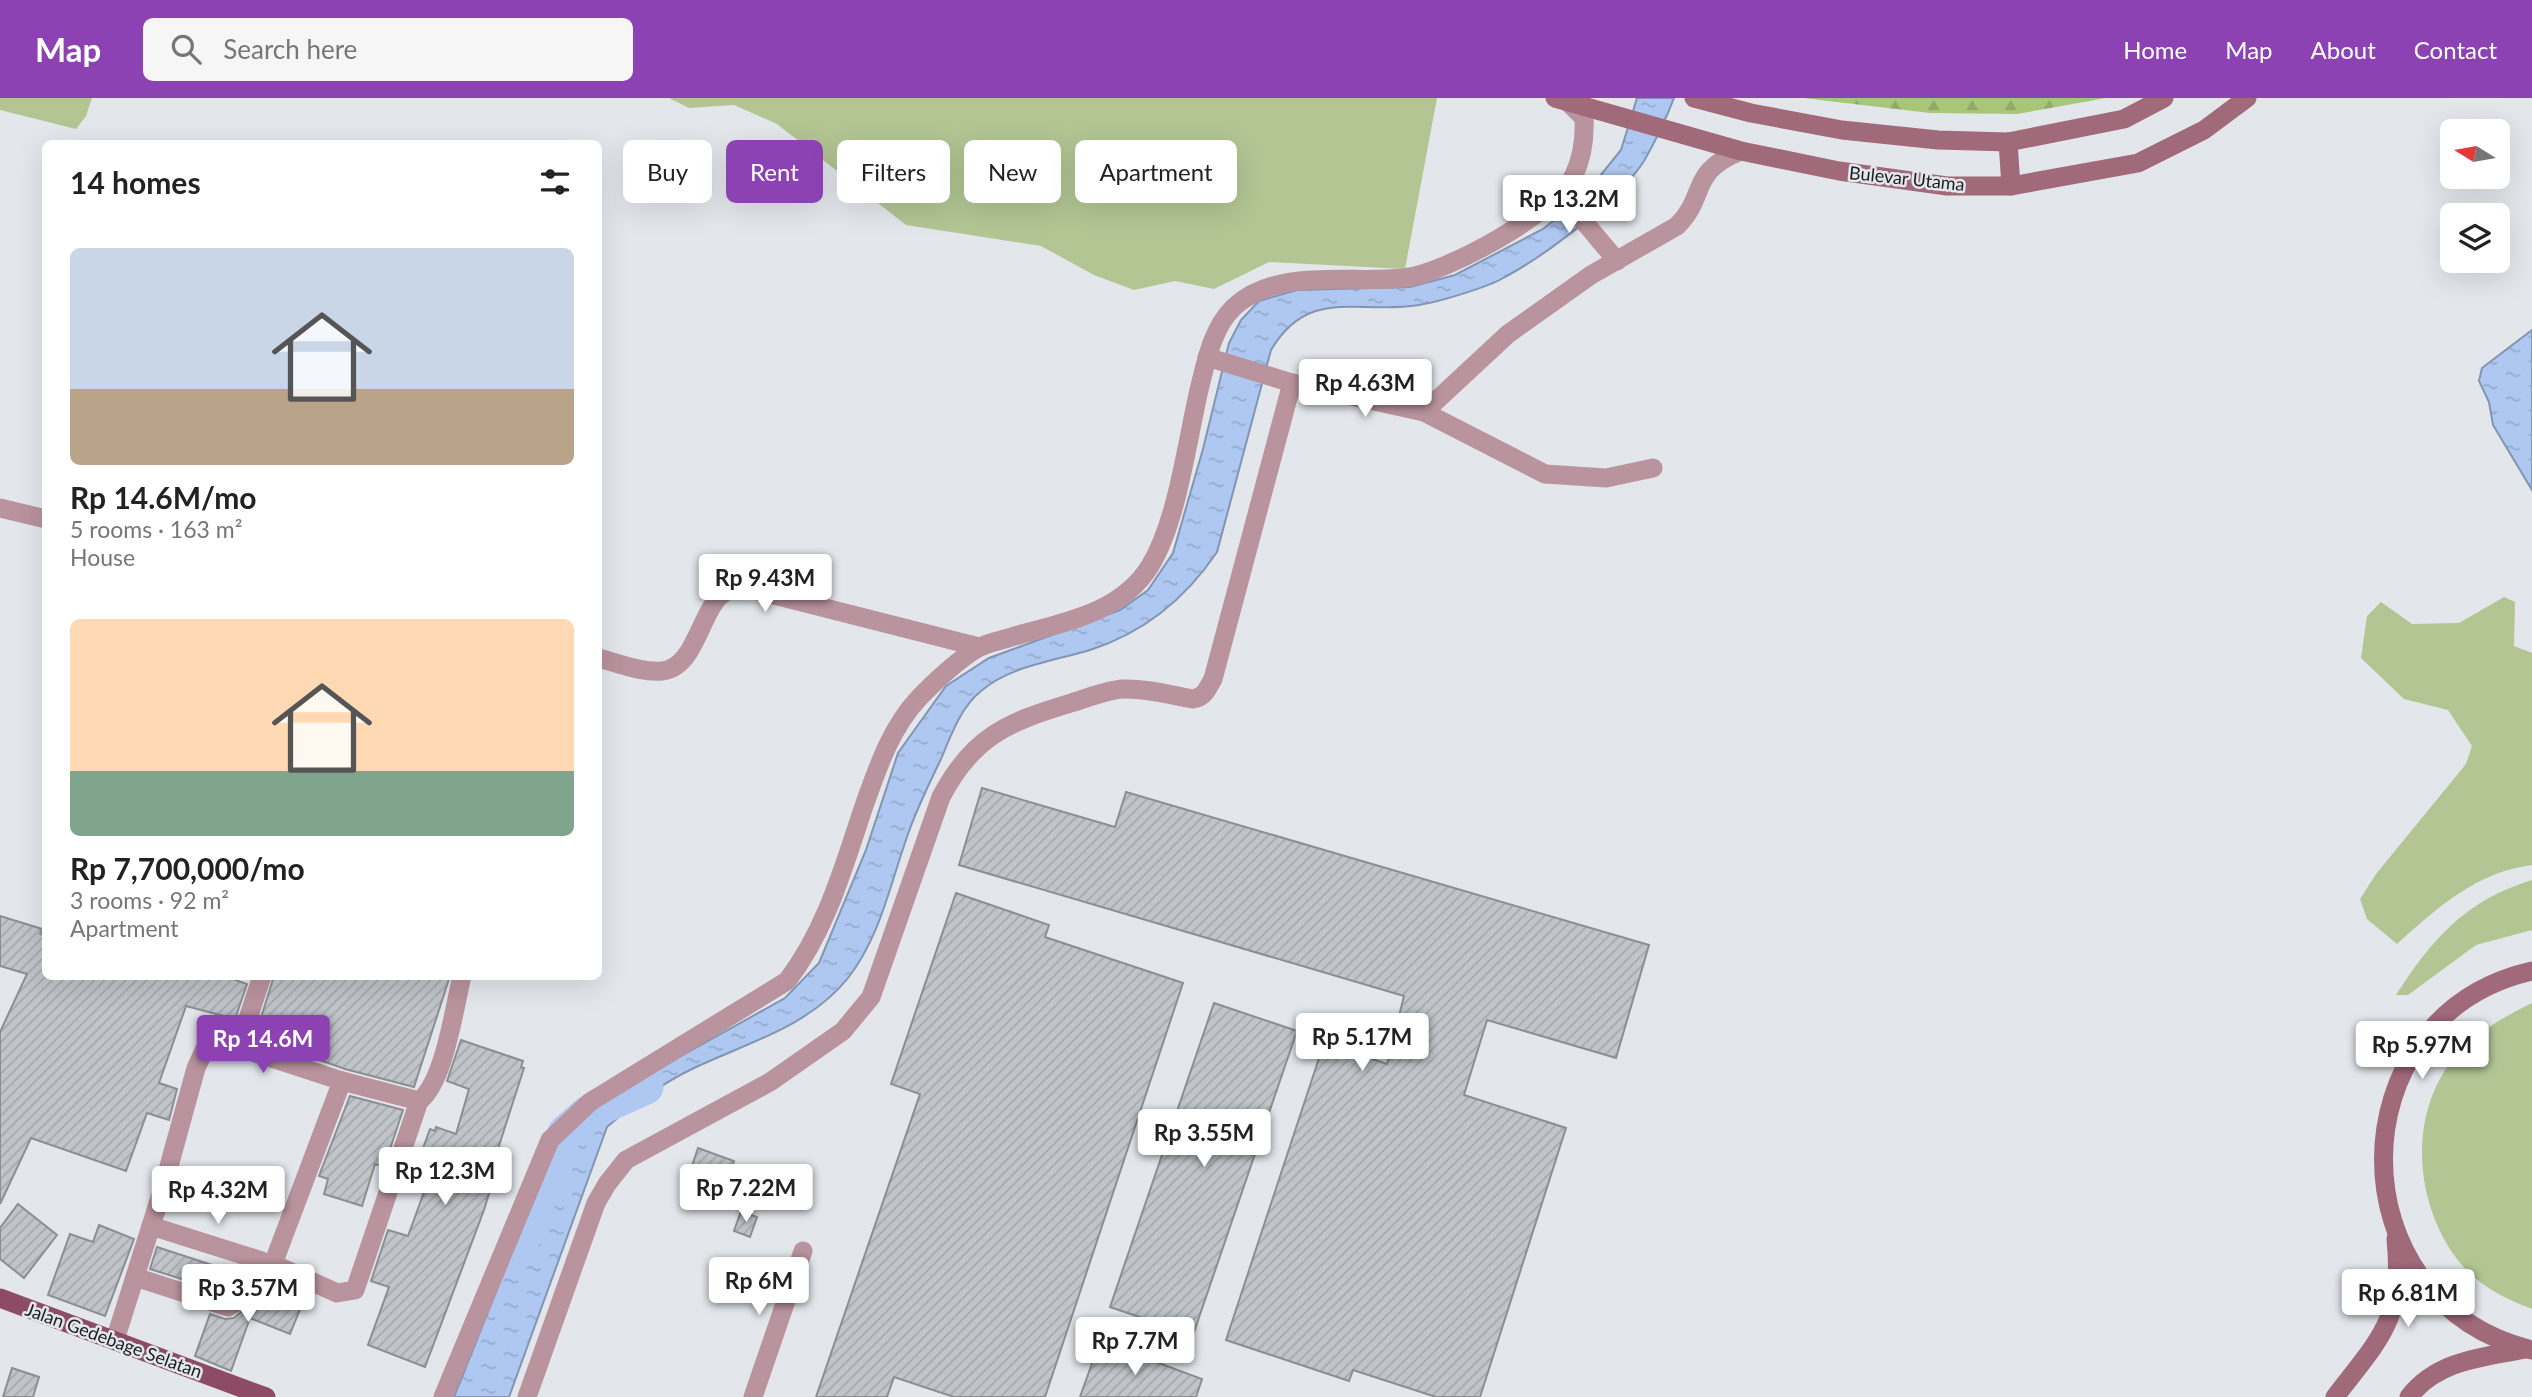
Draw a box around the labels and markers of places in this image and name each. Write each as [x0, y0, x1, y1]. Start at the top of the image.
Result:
pin: Rp 13.2M [1497, 176, 1641, 235]
pin: Rp 4.63M [1293, 360, 1437, 419]
pin: Rp 9.43M [693, 554, 837, 614]
pin: Rp 5.17M [1290, 1014, 1434, 1073]
pin: Rp 14.6M [191, 1016, 335, 1075]
pin: Rp 5.97M [2350, 1021, 2494, 1081]
pin: Rp 3.55M [1132, 1110, 1276, 1169]
pin: Rp 12.3M [373, 1148, 517, 1207]
pin: Rp 7.22M [674, 1164, 818, 1224]
pin: Rp 4.32M [146, 1166, 290, 1226]
pin: Rp 6M [710, 1258, 808, 1317]
pin: Rp 3.57M [176, 1264, 320, 1324]
pin: Rp 6.81M [2336, 1270, 2480, 1329]
pin: Rp 7.7M [1070, 1318, 1200, 1377]

